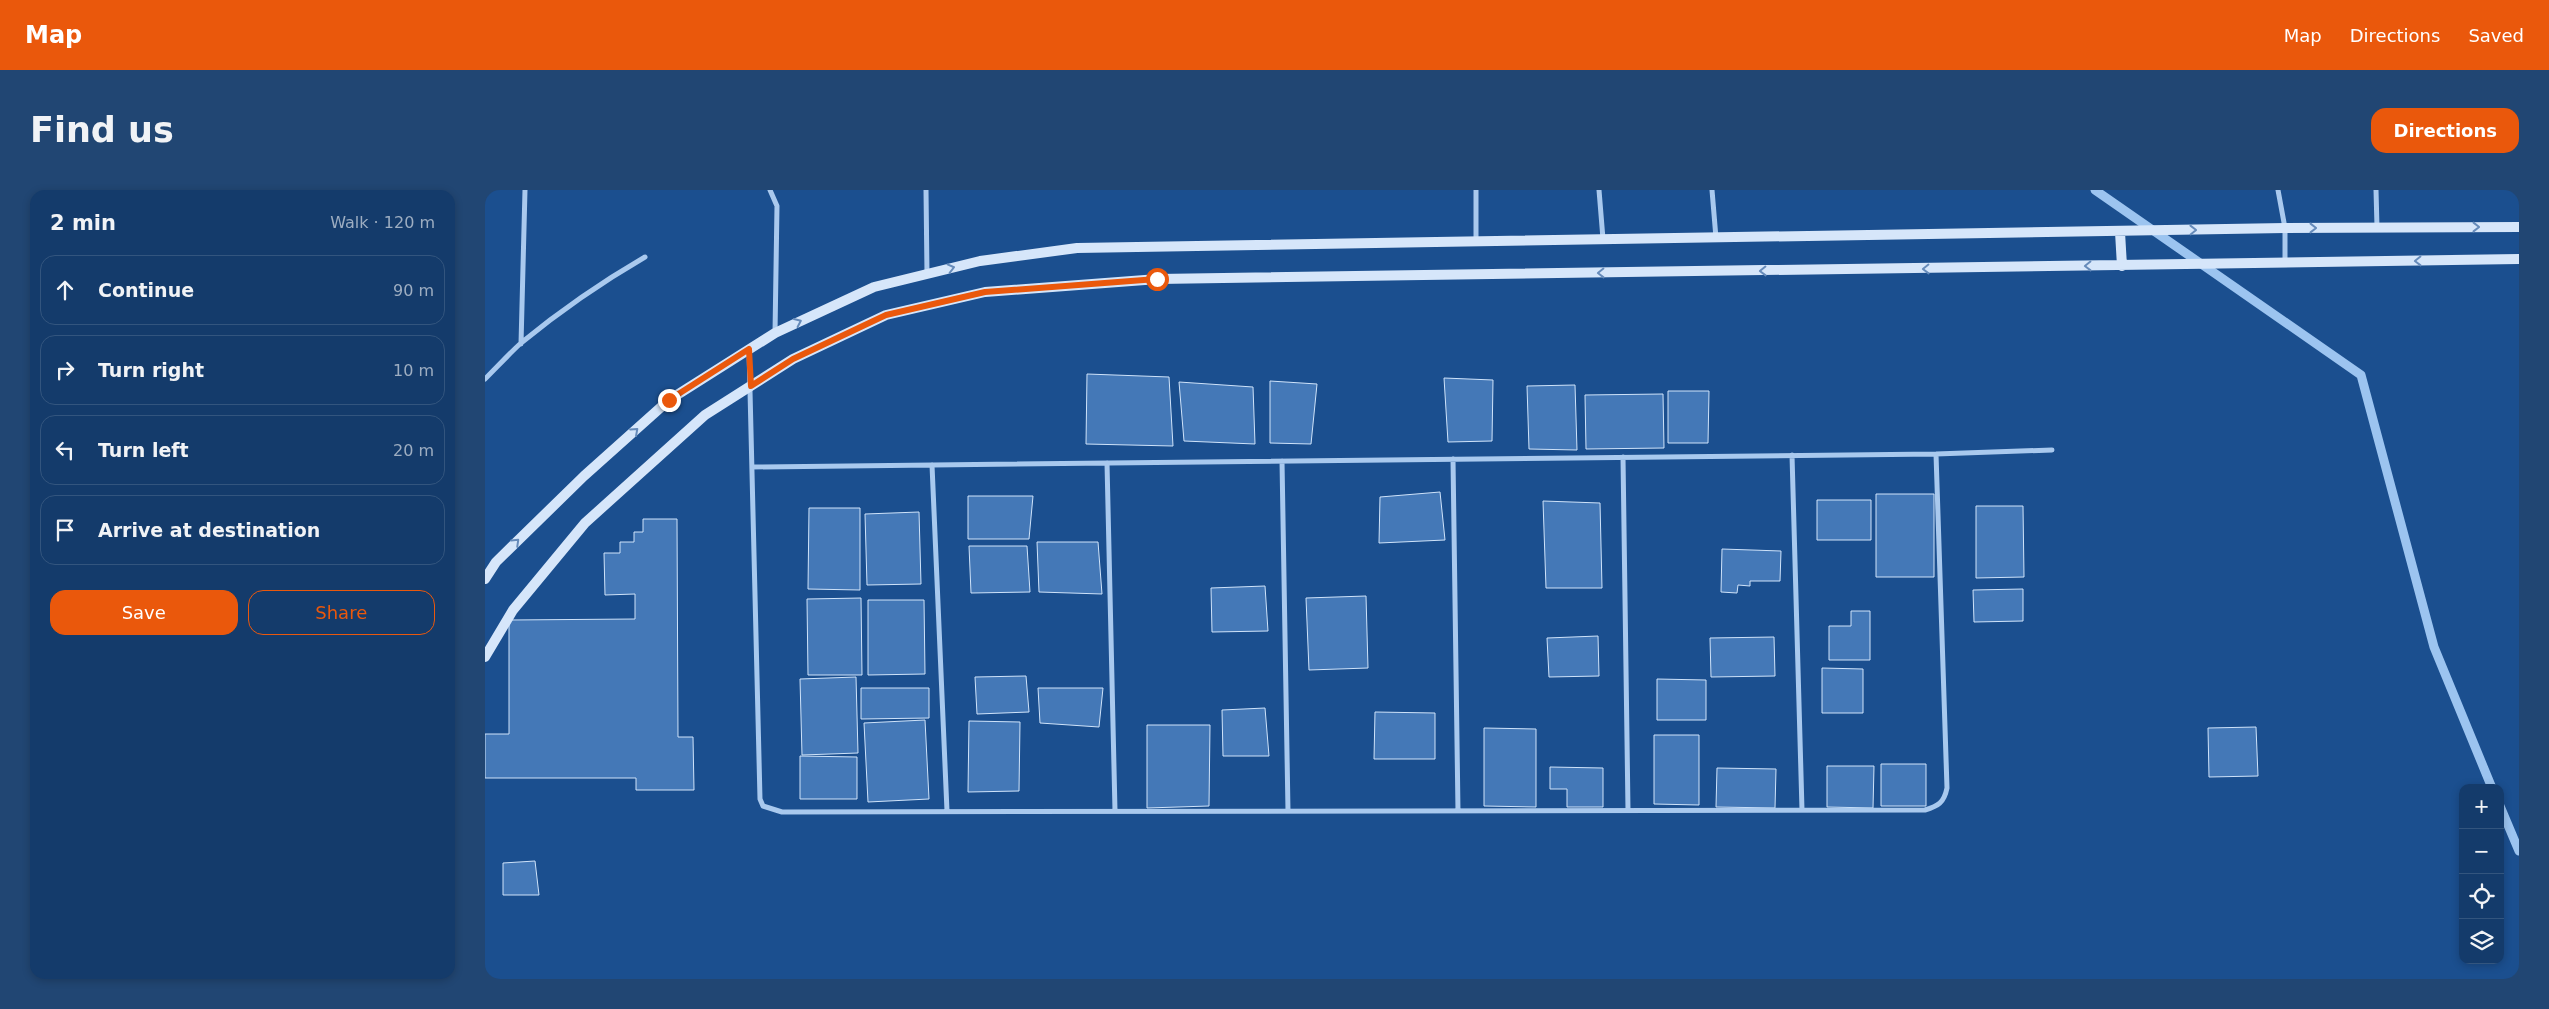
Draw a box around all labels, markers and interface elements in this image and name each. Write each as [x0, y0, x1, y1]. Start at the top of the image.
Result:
text: Map [25, 21, 82, 49]
text: Map [2284, 25, 2322, 46]
text: Directions [2350, 25, 2440, 46]
text: Saved [2468, 25, 2524, 46]
button: Directions [2371, 108, 2519, 153]
text: Find us [30, 110, 174, 150]
text: 2 min [50, 211, 116, 235]
text: Walk · 120 m [330, 213, 435, 232]
one-way arrow [2472, 222, 2480, 232]
one-way arrow [2310, 223, 2317, 233]
one-way arrow [2189, 225, 2197, 236]
one-way arrow [2414, 255, 2422, 266]
one-way arrow [2084, 261, 2092, 271]
one-way arrow [946, 263, 955, 274]
one-way arrow [1921, 264, 1929, 274]
one-way arrow [1759, 266, 1766, 276]
route start [1146, 268, 1169, 291]
one-way arrow [1596, 268, 1604, 278]
icon: ahead [51, 276, 79, 304]
text: Continue [98, 279, 194, 301]
text: 90 m [393, 281, 434, 300]
one-way arrow [793, 317, 802, 328]
icon: right [51, 356, 79, 384]
text: Turn right [98, 359, 204, 381]
text: 10 m [393, 361, 434, 380]
route end [658, 389, 681, 412]
one-way arrow [629, 428, 638, 437]
icon: left [51, 436, 79, 464]
text: Turn left [98, 439, 189, 461]
text: 20 m [393, 441, 434, 460]
icon: arrive [51, 516, 79, 544]
text: Arrive at destination [98, 519, 320, 541]
one-way arrow [510, 539, 519, 548]
button: Save [50, 590, 238, 635]
button: Share [248, 590, 435, 635]
map controls [2459, 784, 2504, 964]
button: + [2459, 784, 2504, 829]
button: − [2459, 829, 2504, 874]
button: locate [2459, 874, 2504, 919]
button: layers [2459, 919, 2504, 964]

